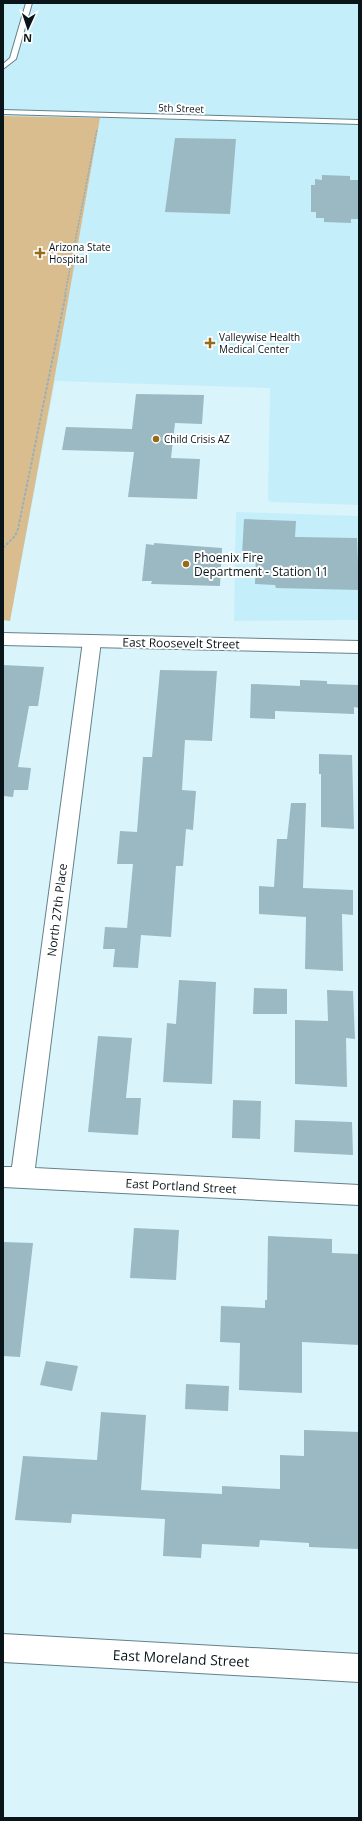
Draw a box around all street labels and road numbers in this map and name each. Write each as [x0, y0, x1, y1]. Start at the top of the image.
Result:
street label: 5th Street [158, 100, 205, 116]
street label: East Roosevelt Street [122, 633, 240, 653]
street label: North 27th Place [43, 862, 71, 958]
street label: East Portland Street [125, 1175, 237, 1197]
street label: East Moreland Street [112, 1645, 250, 1671]

